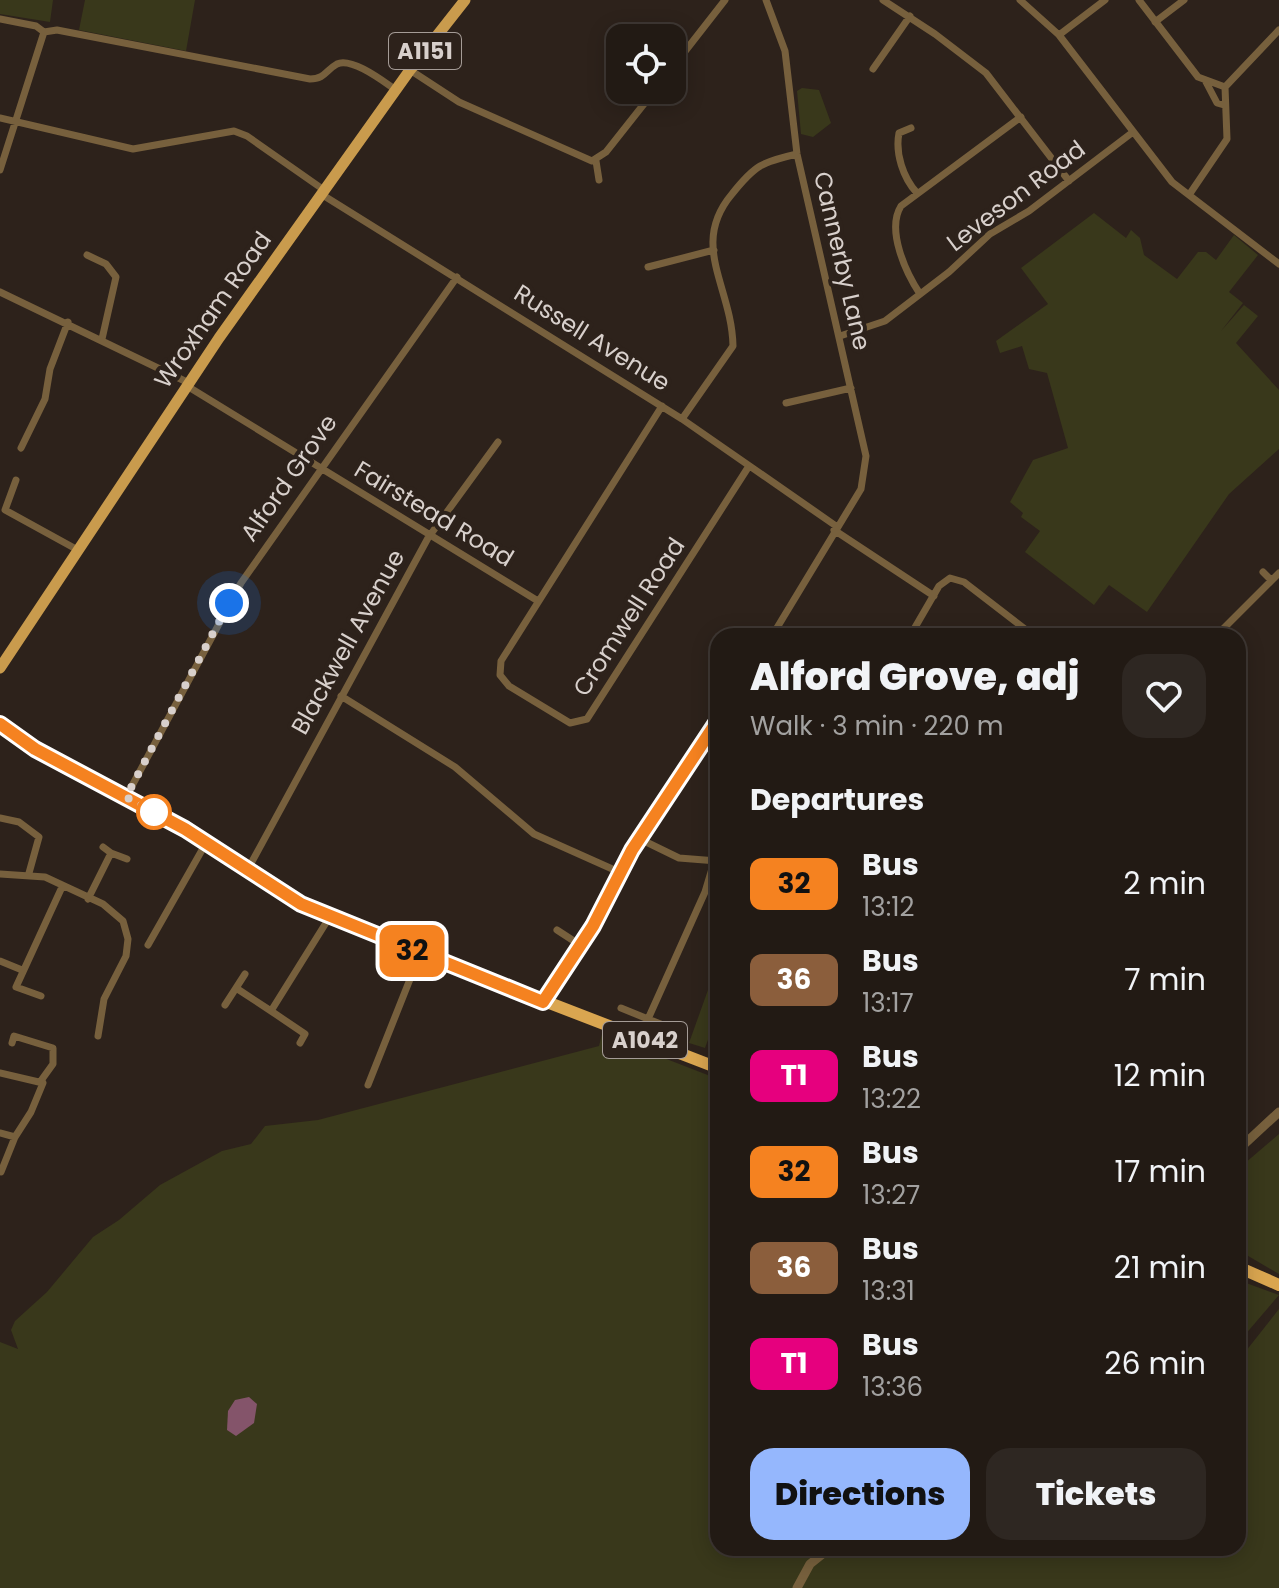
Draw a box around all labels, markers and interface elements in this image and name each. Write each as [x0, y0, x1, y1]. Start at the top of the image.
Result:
map controls [606, 24, 686, 104]
button: locate [606, 24, 686, 104]
road number: A1151 [389, 33, 461, 69]
street label: Leveson Road [940, 133, 1092, 259]
street label: Cannerby Lane [806, 168, 879, 353]
street label: Wroxham Road [146, 225, 279, 395]
street label: Russell Avenue [508, 276, 677, 399]
street label: Alford Grove [233, 408, 345, 548]
street label: Fairstead Road [348, 453, 520, 574]
street label: Cromwell Road [565, 531, 692, 702]
street label: Blackwell Avenue [283, 543, 412, 740]
your location [209, 583, 249, 623]
text: Alford Grove, adj [750, 650, 1079, 703]
button: heart [1122, 654, 1206, 738]
text: Walk · 3 min · 220 m [750, 708, 1004, 744]
text: Departures [750, 778, 924, 821]
unlabelled marker [137, 795, 171, 829]
text: Bus [862, 843, 919, 886]
text: 2 min [1123, 862, 1206, 905]
text: 32 [778, 864, 810, 903]
text: 13:12 [862, 889, 914, 925]
line badge: 32 [376, 925, 448, 977]
text: 32 [396, 931, 428, 970]
text: Bus [862, 939, 919, 982]
text: 7 min [1124, 958, 1206, 1001]
text: 36 [777, 960, 811, 999]
text: 13:17 [862, 985, 914, 1021]
road number: A1042 [603, 1022, 687, 1058]
text: Bus [862, 1035, 919, 1078]
text: 12 min [1114, 1054, 1206, 1097]
text: T1 [780, 1056, 808, 1095]
text: 13:22 [862, 1081, 921, 1117]
text: Bus [862, 1131, 919, 1174]
text: 17 min [1115, 1150, 1206, 1193]
text: 32 [778, 1152, 810, 1191]
text: 13:27 [862, 1177, 920, 1213]
text: Bus [862, 1227, 919, 1270]
text: 21 min [1114, 1246, 1206, 1289]
text: 36 [777, 1248, 811, 1287]
text: 13:31 [862, 1273, 915, 1309]
text: Bus [862, 1323, 919, 1366]
text: 26 min [1104, 1342, 1206, 1385]
text: T1 [780, 1344, 808, 1383]
text: 13:36 [862, 1369, 923, 1405]
button: Directions [750, 1448, 970, 1540]
button: Tickets [986, 1448, 1206, 1540]

